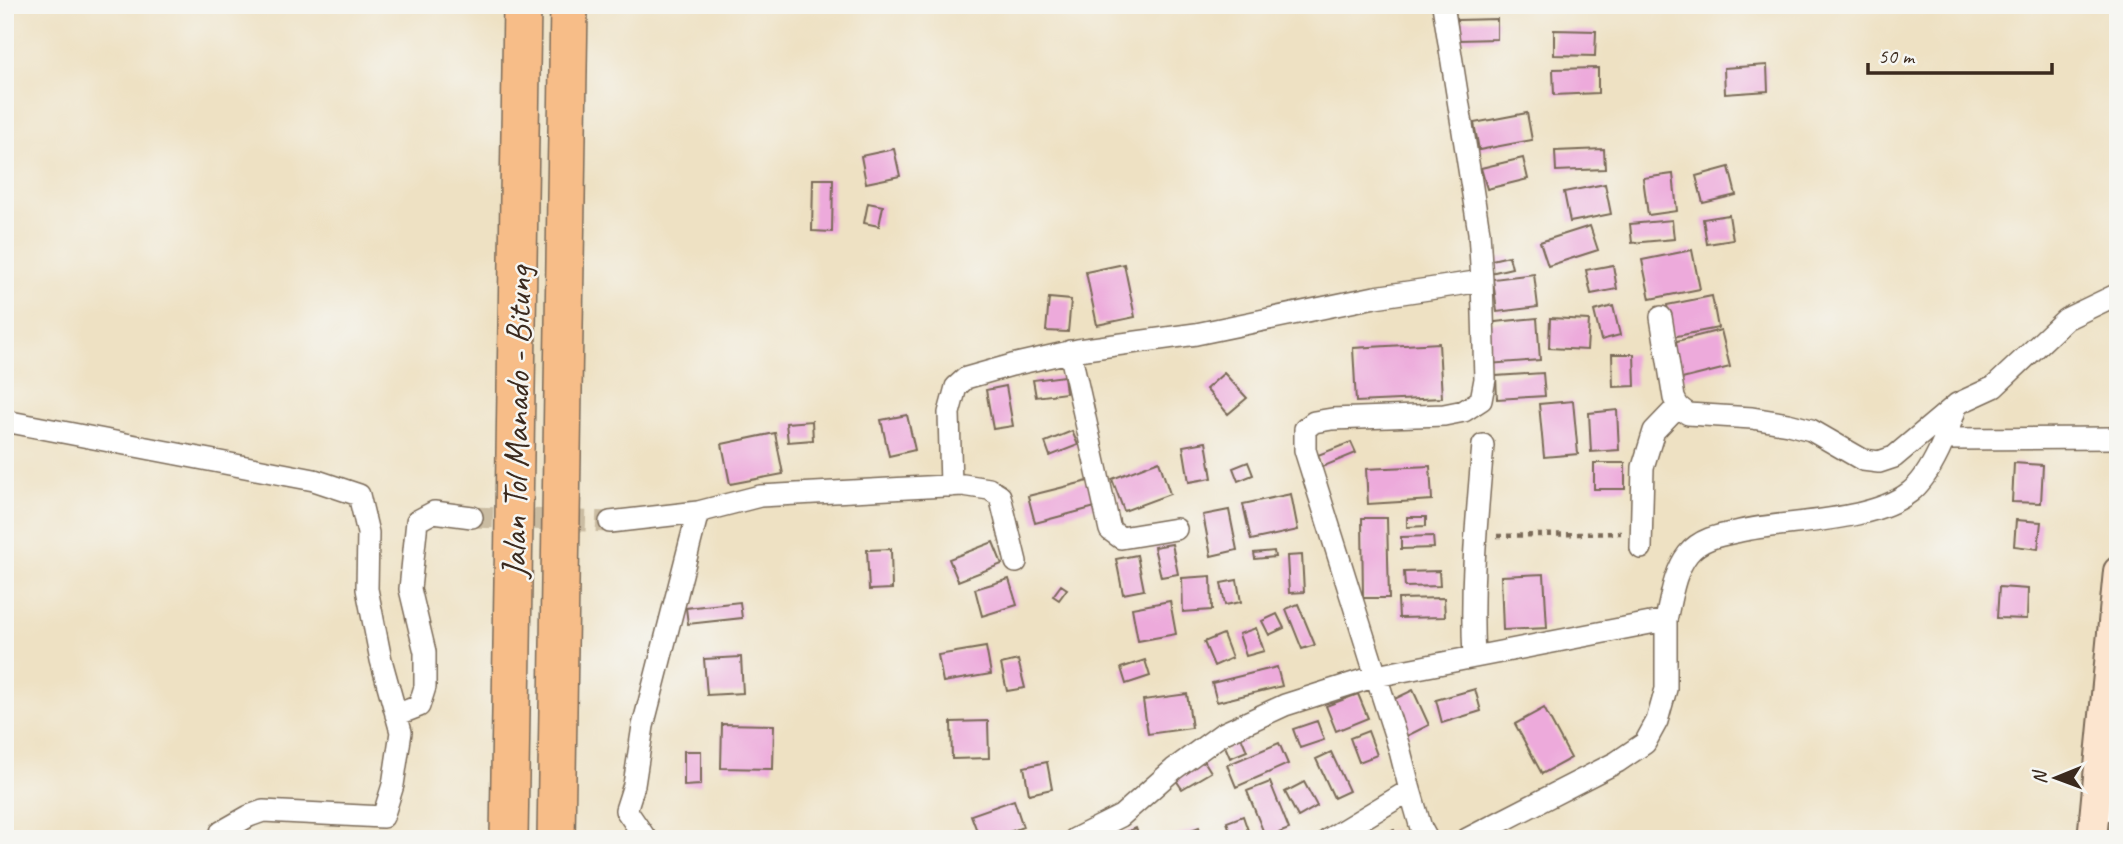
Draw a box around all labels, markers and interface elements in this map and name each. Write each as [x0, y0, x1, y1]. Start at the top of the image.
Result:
scale bar [1868, 32, 2051, 76]
text: 50 m [1878, 43, 1916, 69]
street label: Jalan Tol Manado - Bitung [491, 263, 542, 580]
north arrow [2022, 742, 2092, 812]
text: N [2028, 769, 2052, 784]

